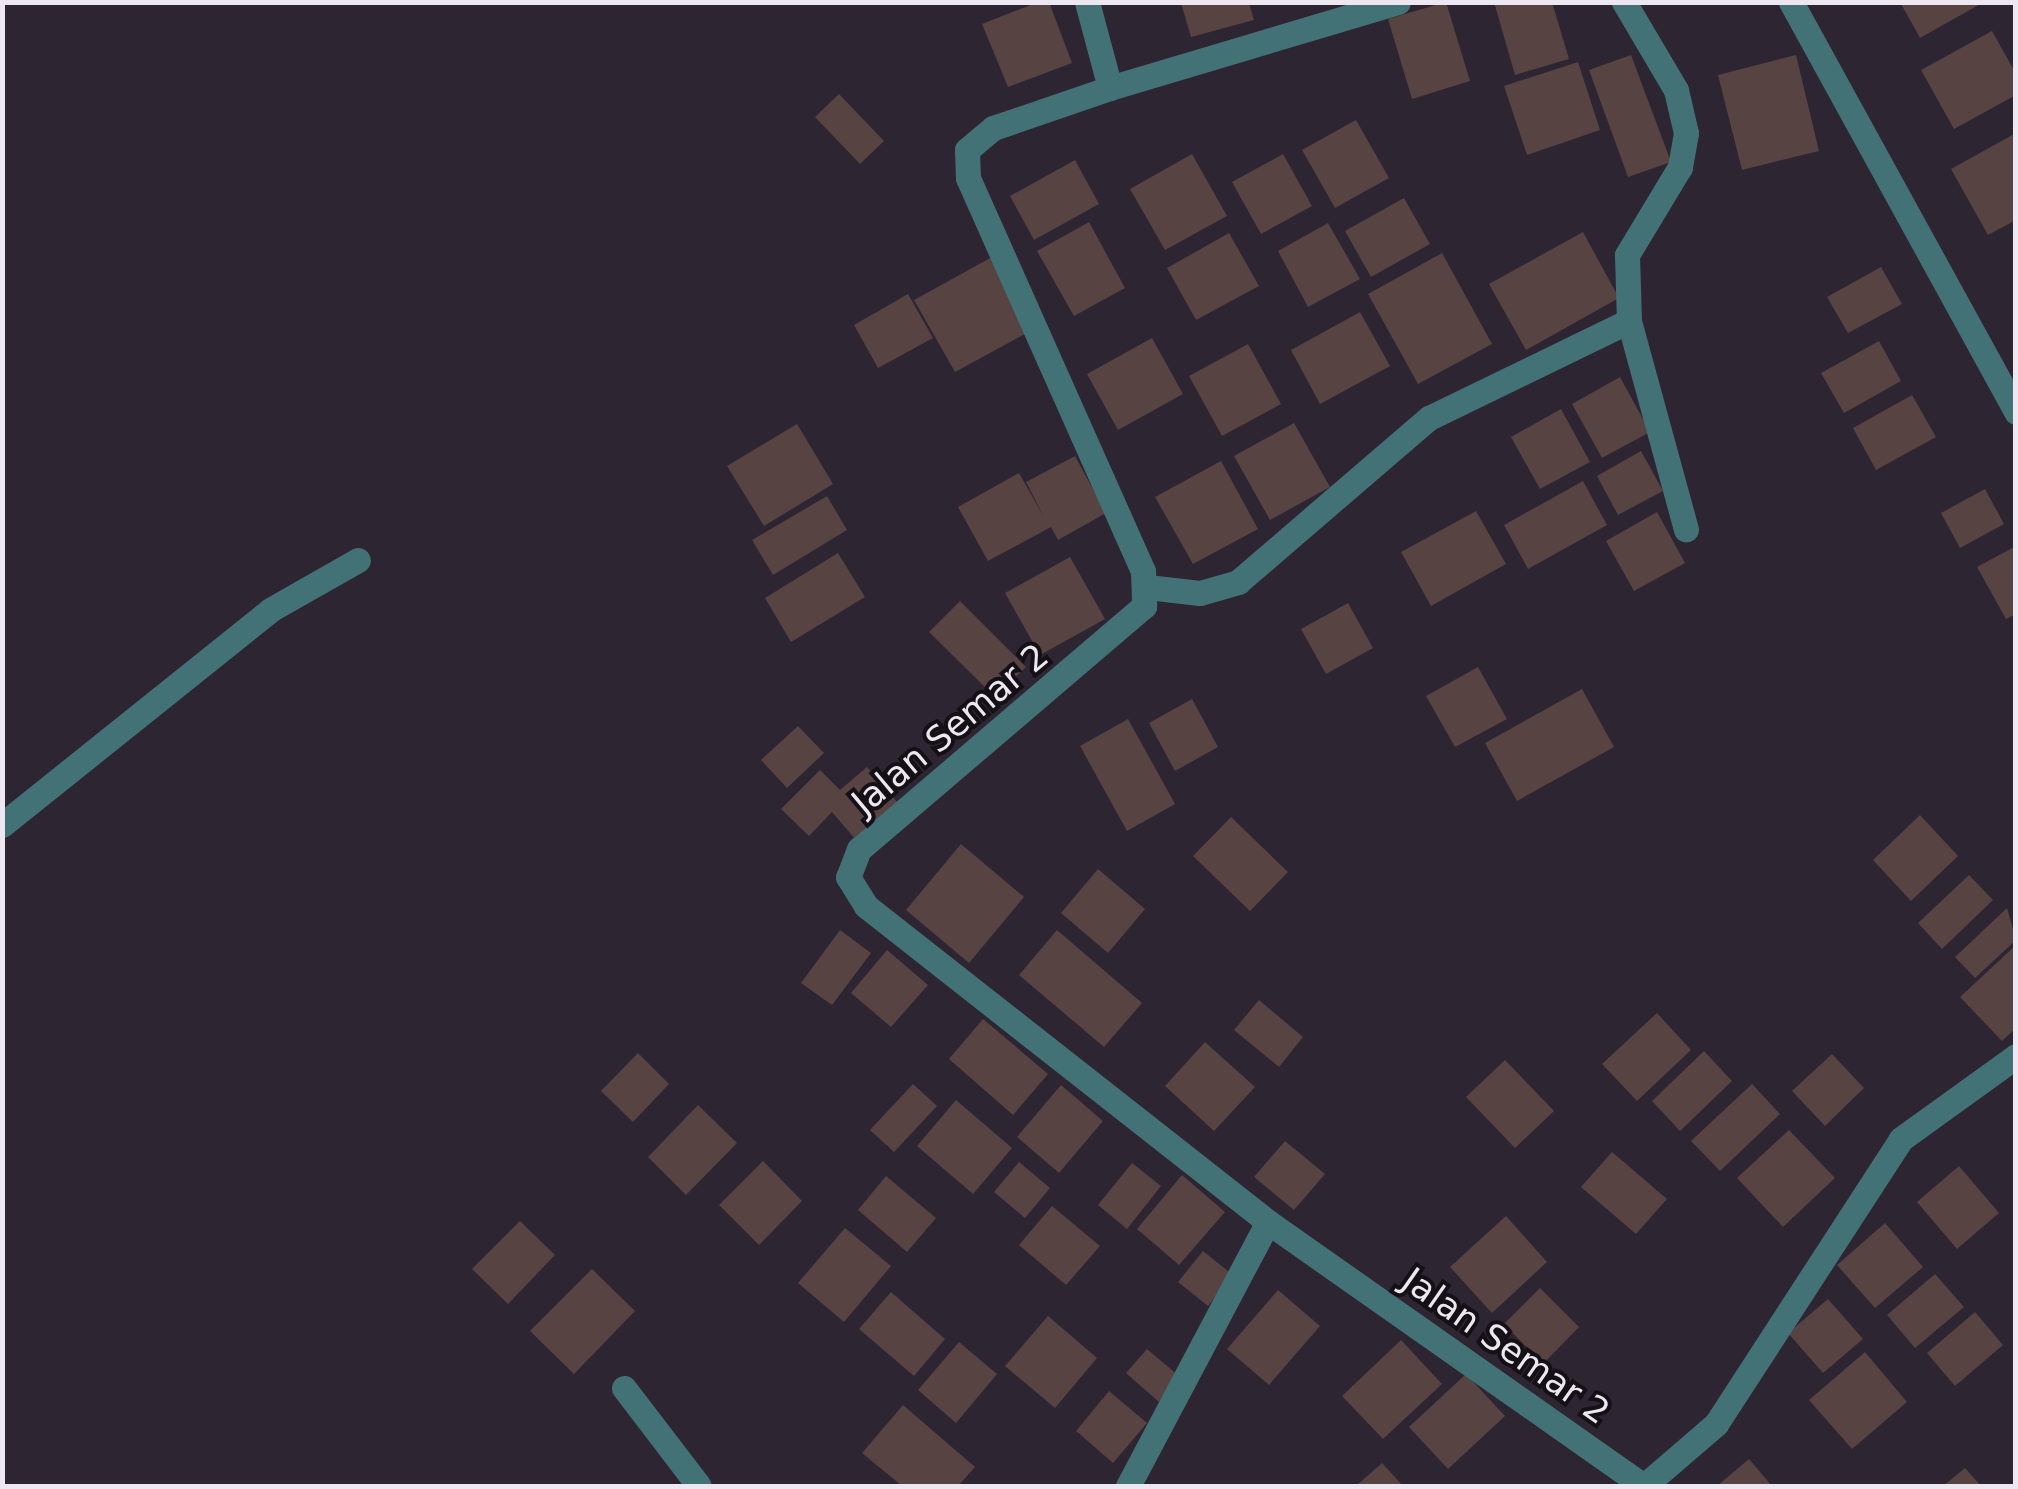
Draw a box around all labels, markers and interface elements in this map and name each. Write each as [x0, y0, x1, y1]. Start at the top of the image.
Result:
street label: Jalan Semar 2 [843, 635, 1057, 823]
street label: Jalan Semar 2 [1394, 1259, 1618, 1433]

